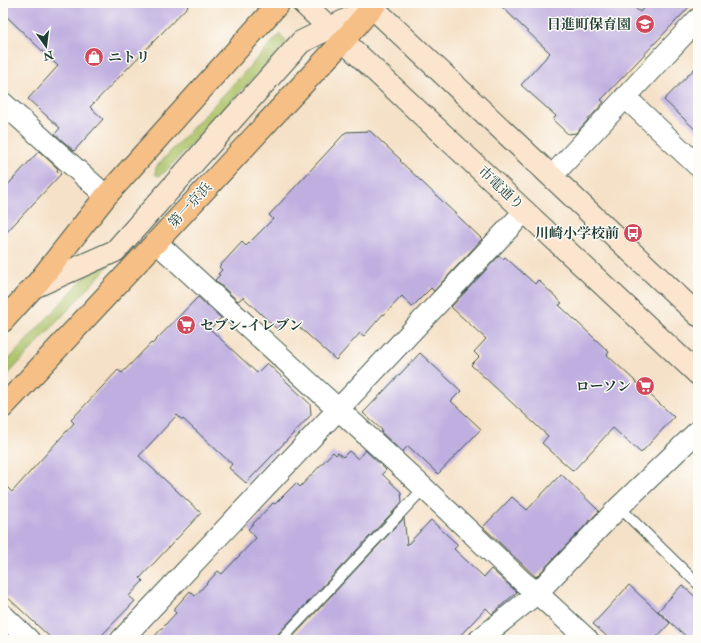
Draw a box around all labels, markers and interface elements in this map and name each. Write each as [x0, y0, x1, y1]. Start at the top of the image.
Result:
school or university icon: 日進町保育園 [634, 13, 656, 35]
place label: 日進町保育園 [547, 16, 631, 33]
north arrow [26, 26, 66, 66]
shop icon: ニトリ [83, 46, 105, 68]
text: N [41, 47, 56, 63]
place label: ニトリ [108, 49, 150, 66]
street label: 市電通り [475, 163, 527, 213]
street label: 第一京浜 [165, 179, 215, 231]
bus stop icon: 川崎小学校前 [622, 222, 644, 244]
place label: 川崎小学校前 [535, 225, 619, 242]
supermarket icon: セブン-イレブン [175, 314, 197, 336]
place label: セブン-イレブン [200, 317, 303, 334]
supermarket icon: ローソン [634, 375, 656, 397]
place label: ローソン [576, 378, 631, 395]

